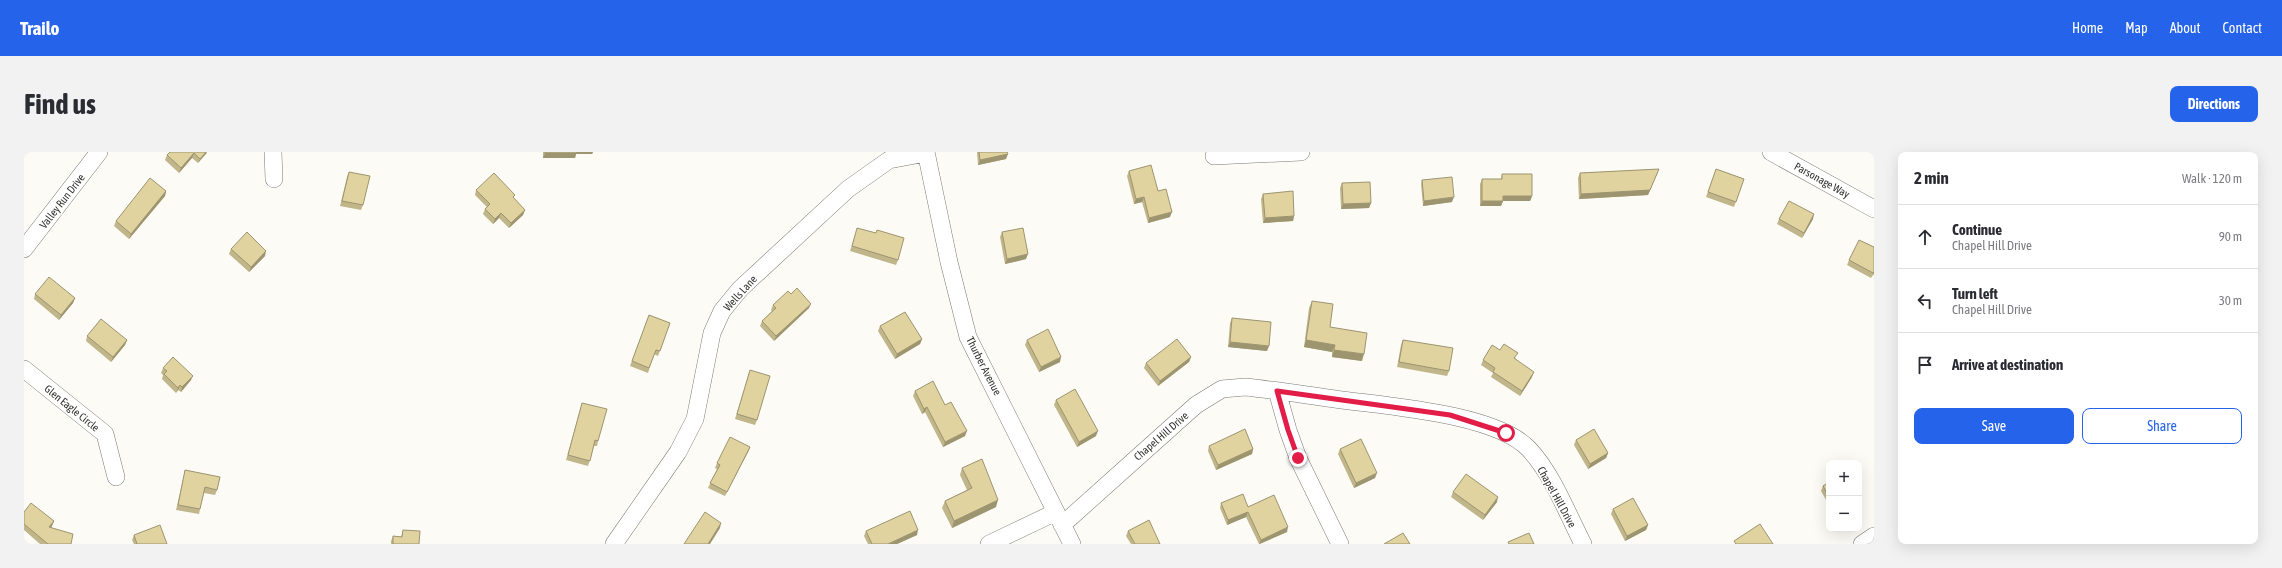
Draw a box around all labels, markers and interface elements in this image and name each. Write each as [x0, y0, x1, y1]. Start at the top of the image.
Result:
text: Trailo [20, 17, 59, 39]
text: Home [2072, 20, 2103, 36]
text: Map [2125, 20, 2148, 36]
text: About [2170, 20, 2201, 36]
text: Contact [2223, 20, 2262, 36]
button: Directions [2170, 86, 2258, 122]
text: Find us [24, 88, 96, 120]
street label: Parsonage Way [1792, 160, 1852, 200]
text: 2 min [1914, 168, 1949, 188]
street label: Valley Run Drive [37, 171, 87, 231]
text: Walk · 120 m [2182, 171, 2242, 186]
text: Continue [1952, 221, 2002, 238]
icon: ahead [1914, 226, 1936, 248]
text: 90 m [2219, 229, 2242, 244]
text: Chapel Hill Drive [1952, 238, 2032, 253]
street label: Wells Lane [721, 273, 759, 313]
text: Turn left [1952, 285, 1998, 302]
icon: left [1914, 290, 1936, 312]
text: 30 m [2219, 293, 2242, 308]
text: Chapel Hill Drive [1952, 302, 2032, 317]
street label: Thurber Avenue [964, 335, 1004, 397]
icon: arrive [1914, 354, 1936, 376]
text: Arrive at destination [1952, 356, 2063, 373]
street label: Glen Eagle Circle [42, 382, 102, 434]
button: Save [1914, 408, 2074, 444]
button: Share [2082, 408, 2242, 444]
street label: Chapel Hill Drive [1132, 409, 1190, 463]
route start [1497, 424, 1515, 442]
route end [1289, 449, 1307, 467]
map controls [1826, 460, 1862, 532]
button: + [1826, 460, 1862, 496]
street label: Chapel Hill Drive [1535, 465, 1579, 529]
button: − [1826, 496, 1862, 532]

